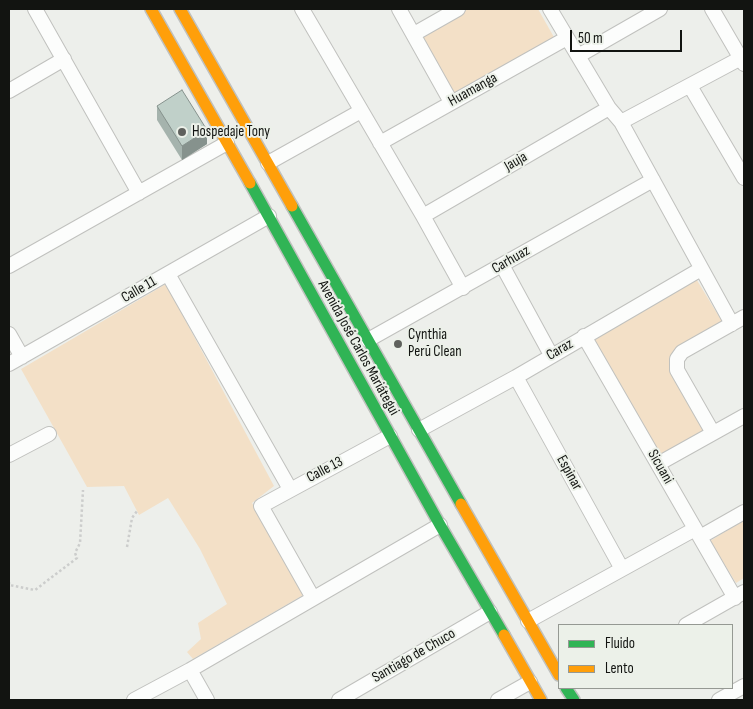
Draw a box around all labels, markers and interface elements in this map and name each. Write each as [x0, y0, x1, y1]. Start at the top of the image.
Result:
scale bar [573, 20, 686, 52]
text: 50 m [578, 29, 603, 48]
street label: Huamanga [445, 69, 501, 111]
place label: Hospedaje Tony [192, 123, 270, 141]
marker: Hospedaje Tony [176, 126, 188, 138]
street label: Jauja [501, 148, 531, 176]
street label: Carhuaz [489, 242, 533, 278]
street label: Calle 11 [118, 273, 160, 307]
street label: Avenida José Carlos Mariátegui [313, 277, 403, 419]
place label: Cynthia Perū Clean [408, 326, 462, 361]
street label: Caraz [543, 335, 577, 365]
marker: Cynthia Perū Clean [392, 338, 404, 350]
street label: Sicuani [643, 447, 677, 487]
street label: Espinar [552, 452, 586, 494]
street label: Calle 13 [304, 453, 346, 487]
legend [558, 624, 733, 689]
street label: Santiago de Chuco [369, 625, 459, 687]
text: Fluido [605, 634, 635, 653]
text: Lento [605, 659, 634, 678]

